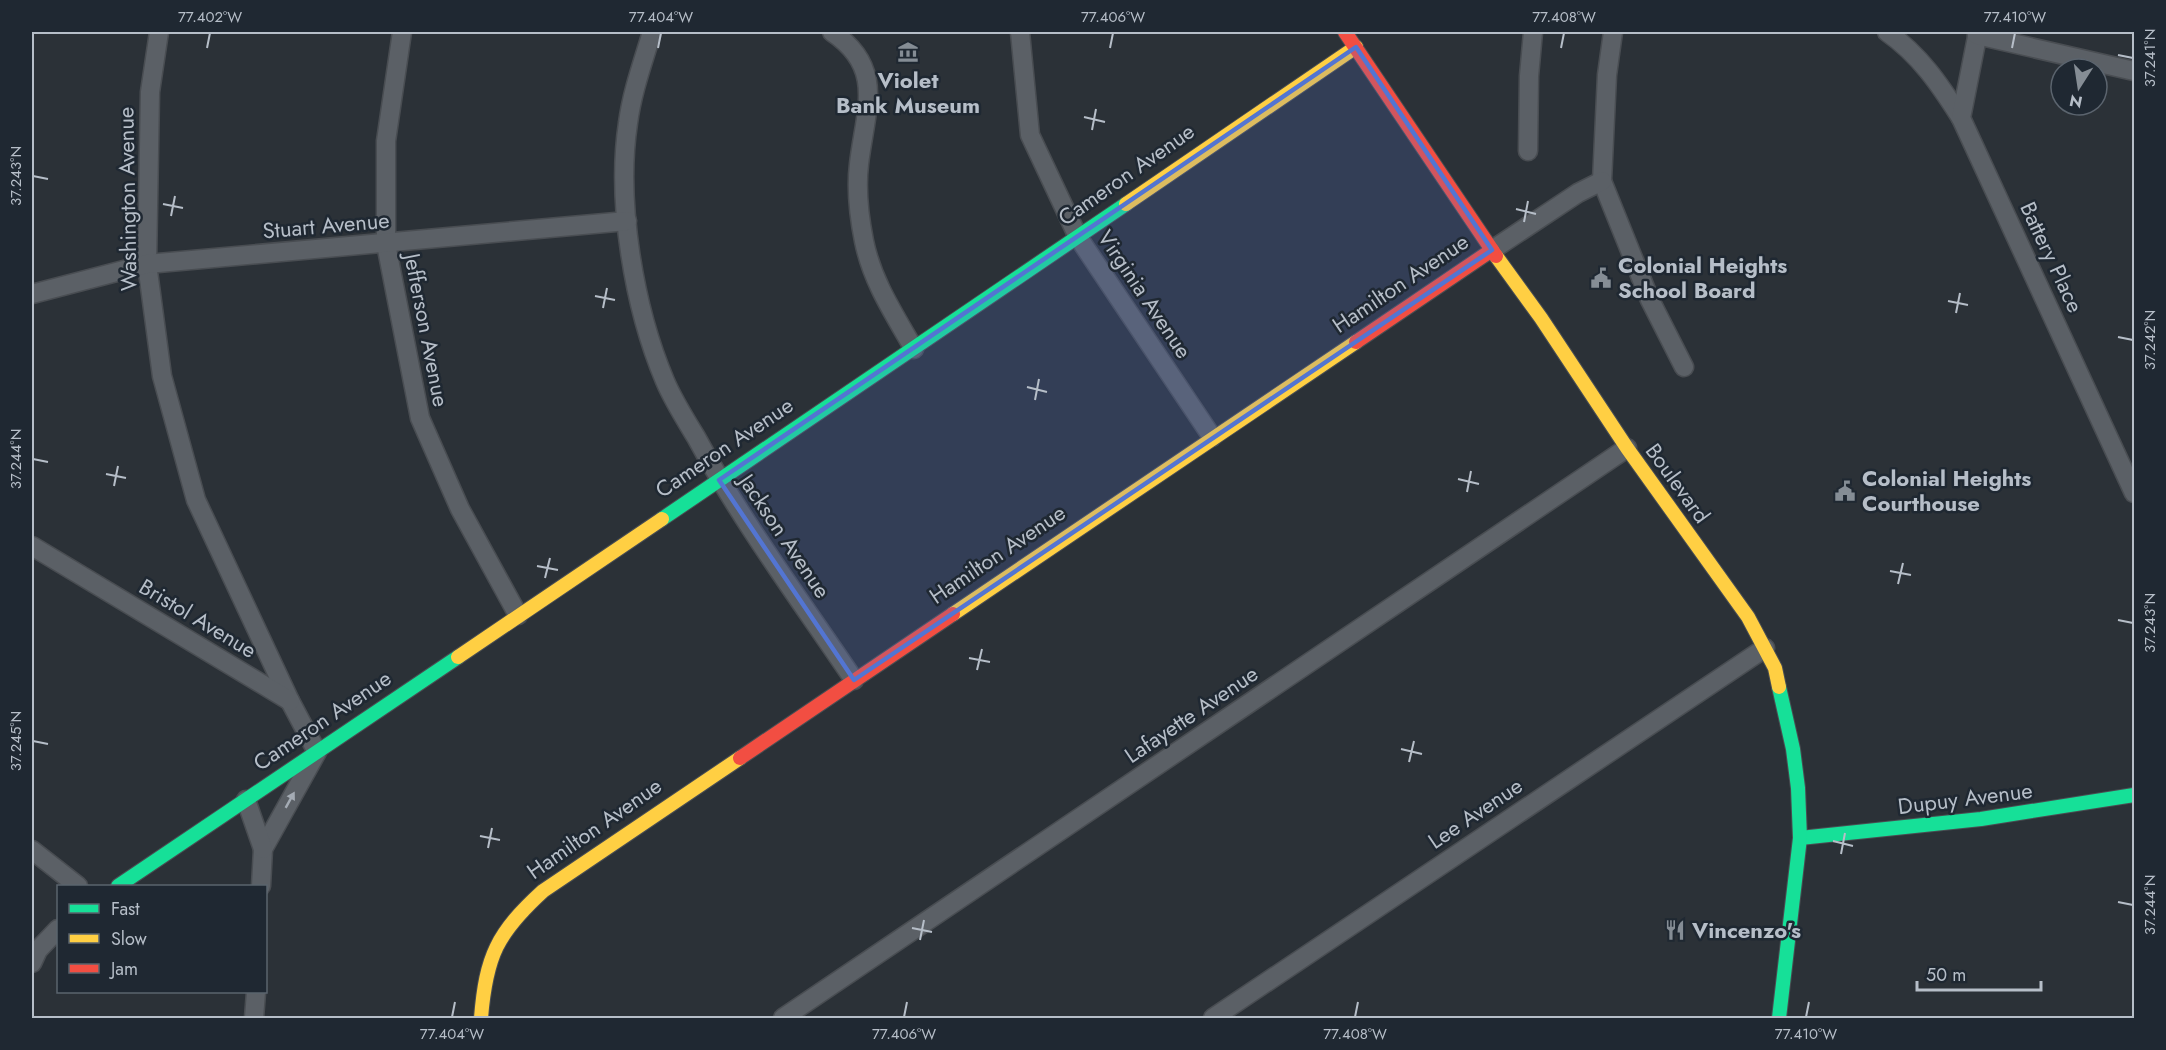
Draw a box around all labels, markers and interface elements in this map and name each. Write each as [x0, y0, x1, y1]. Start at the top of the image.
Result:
text: 77.402°W [178, 6, 242, 28]
text: 77.404°W [629, 6, 693, 28]
text: 77.406°W [1081, 6, 1145, 28]
text: 77.408°W [1532, 6, 1596, 28]
text: 77.410°W [1984, 6, 2046, 28]
text: 37.241°N [2139, 29, 2161, 87]
museum icon: Violet Bank Museum [896, 40, 920, 64]
north arrow [2049, 57, 2109, 117]
place label: Violet Bank Museum [836, 64, 980, 121]
text: N [2067, 89, 2085, 114]
street label: Washington Avenue [109, 107, 145, 291]
street label: Cameron Avenue [1051, 115, 1201, 233]
text: 37.243°N [5, 146, 27, 206]
street label: Battery Place [2012, 196, 2092, 318]
street label: Stuart Avenue [261, 204, 391, 246]
street label: Virginia Avenue [1090, 223, 1200, 365]
street label: Hamilton Avenue [1325, 225, 1475, 341]
street label: Jefferson Avenue [396, 248, 458, 409]
place label: Colonial Heights School Board [1618, 249, 1787, 306]
public building icon: Colonial Heights School Board [1589, 266, 1613, 290]
text: 37.242°N [2139, 310, 2161, 370]
street label: Cameron Avenue [649, 389, 799, 505]
text: 37.244°N [5, 429, 27, 489]
street label: Boulevard [1638, 436, 1718, 530]
place label: Colonial Heights Courthouse [1862, 462, 2031, 519]
street label: Jackson Avenue [730, 465, 838, 604]
public building icon: Colonial Heights Courthouse [1833, 479, 1857, 503]
street label: Hamilton Avenue [922, 496, 1072, 612]
street label: Bristol Avenue [133, 570, 263, 666]
text: 37.243°N [2139, 593, 2161, 653]
street label: Lafayette Avenue [1118, 657, 1264, 771]
street label: Cameron Avenue [247, 662, 397, 778]
text: 37.245°N [5, 711, 27, 771]
street label: Hamilton Avenue [520, 770, 668, 886]
street label: Lee Avenue [1421, 770, 1529, 856]
street label: Dupuy Avenue [1896, 774, 2034, 822]
one-way arrow [285, 791, 295, 808]
text: 37.244°N [2139, 875, 2161, 935]
legend [57, 885, 267, 993]
text: Fast [111, 896, 140, 922]
place label: Vincenzo's [1691, 914, 1801, 946]
restaurant icon: Vincenzo's [1663, 918, 1687, 942]
text: Slow [111, 926, 148, 952]
scale bar [1917, 954, 2042, 992]
text: Jam [109, 956, 138, 982]
text: 50 m [1926, 962, 1966, 988]
text: 77.404°W [420, 1023, 484, 1045]
text: 77.406°W [872, 1023, 936, 1045]
text: 77.408°W [1323, 1023, 1387, 1045]
text: 77.410°W [1775, 1023, 1837, 1045]

